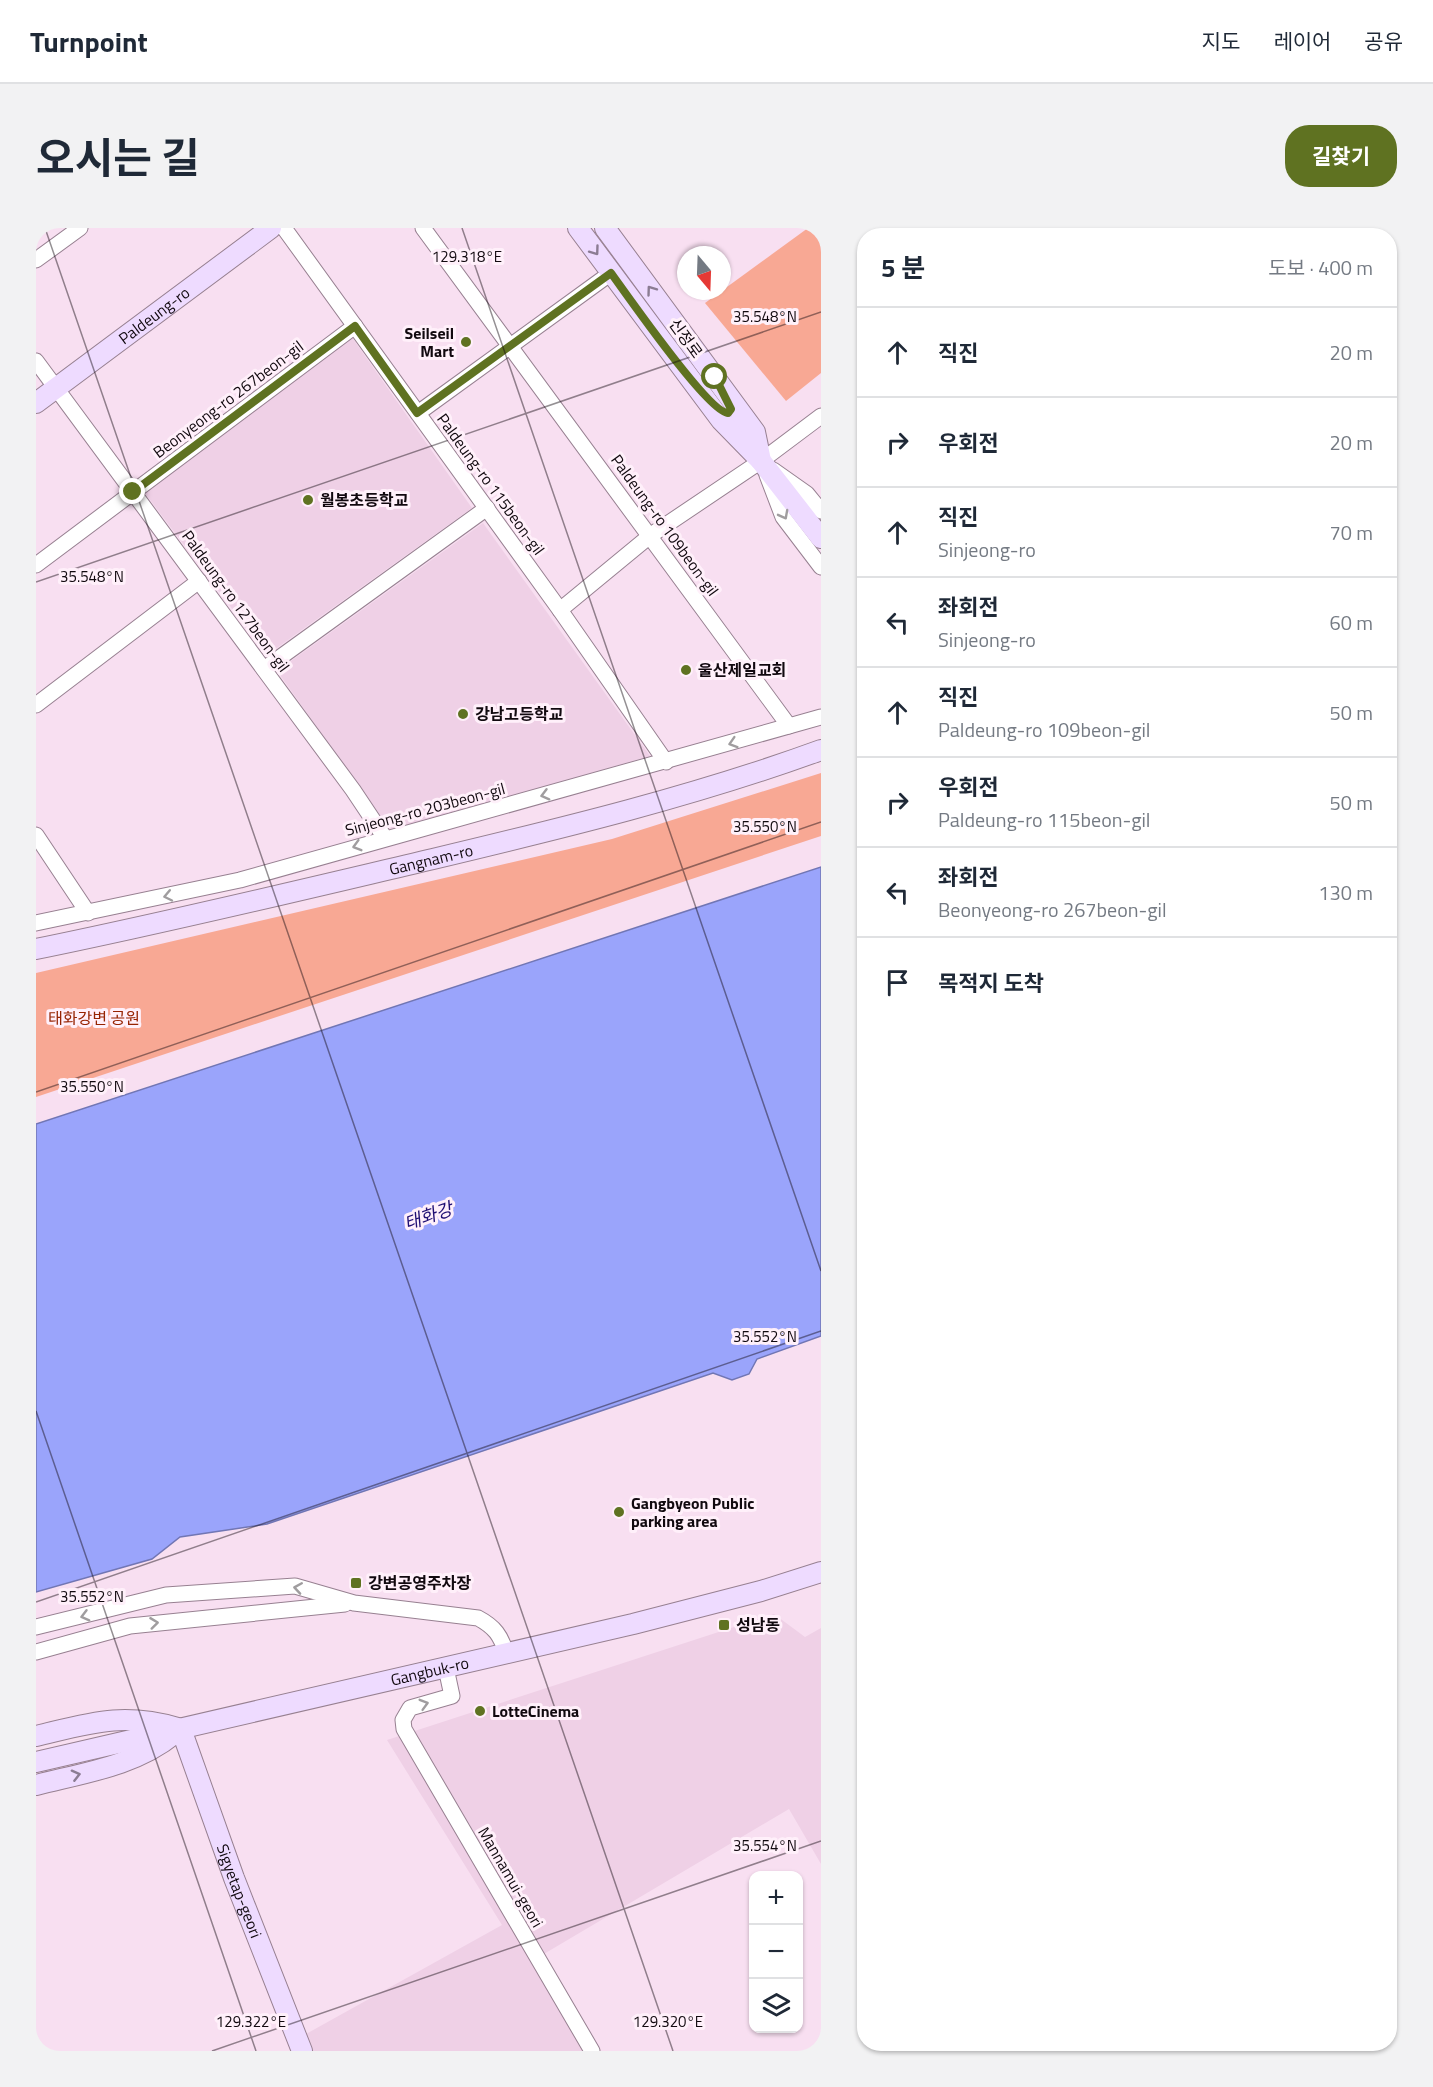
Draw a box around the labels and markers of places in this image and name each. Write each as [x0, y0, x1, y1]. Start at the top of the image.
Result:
place label: Seilseil Mart [405, 321, 454, 363]
marker: Seilseil Mart [459, 335, 473, 349]
place label: 월봉초등학교 [320, 488, 409, 512]
marker: 월봉초등학교 [301, 493, 315, 507]
place label: 울산제일교회 [698, 658, 786, 682]
marker: 울산제일교회 [679, 663, 693, 677]
place label: 강남고등학교 [475, 702, 564, 726]
marker: 강남고등학교 [456, 707, 470, 721]
place label: Gangbyeon Public parking area [631, 1491, 754, 1533]
marker: Gangbyeon Public parking area [612, 1505, 626, 1519]
place label: 강변공영주차장 [368, 1571, 471, 1595]
marker: 강변공영주차장 [349, 1576, 363, 1590]
place label: 성남동 [736, 1613, 780, 1637]
marker: 성남동 [717, 1618, 731, 1632]
place label: LotteCinema [492, 1699, 579, 1723]
marker: LotteCinema [473, 1704, 487, 1718]

